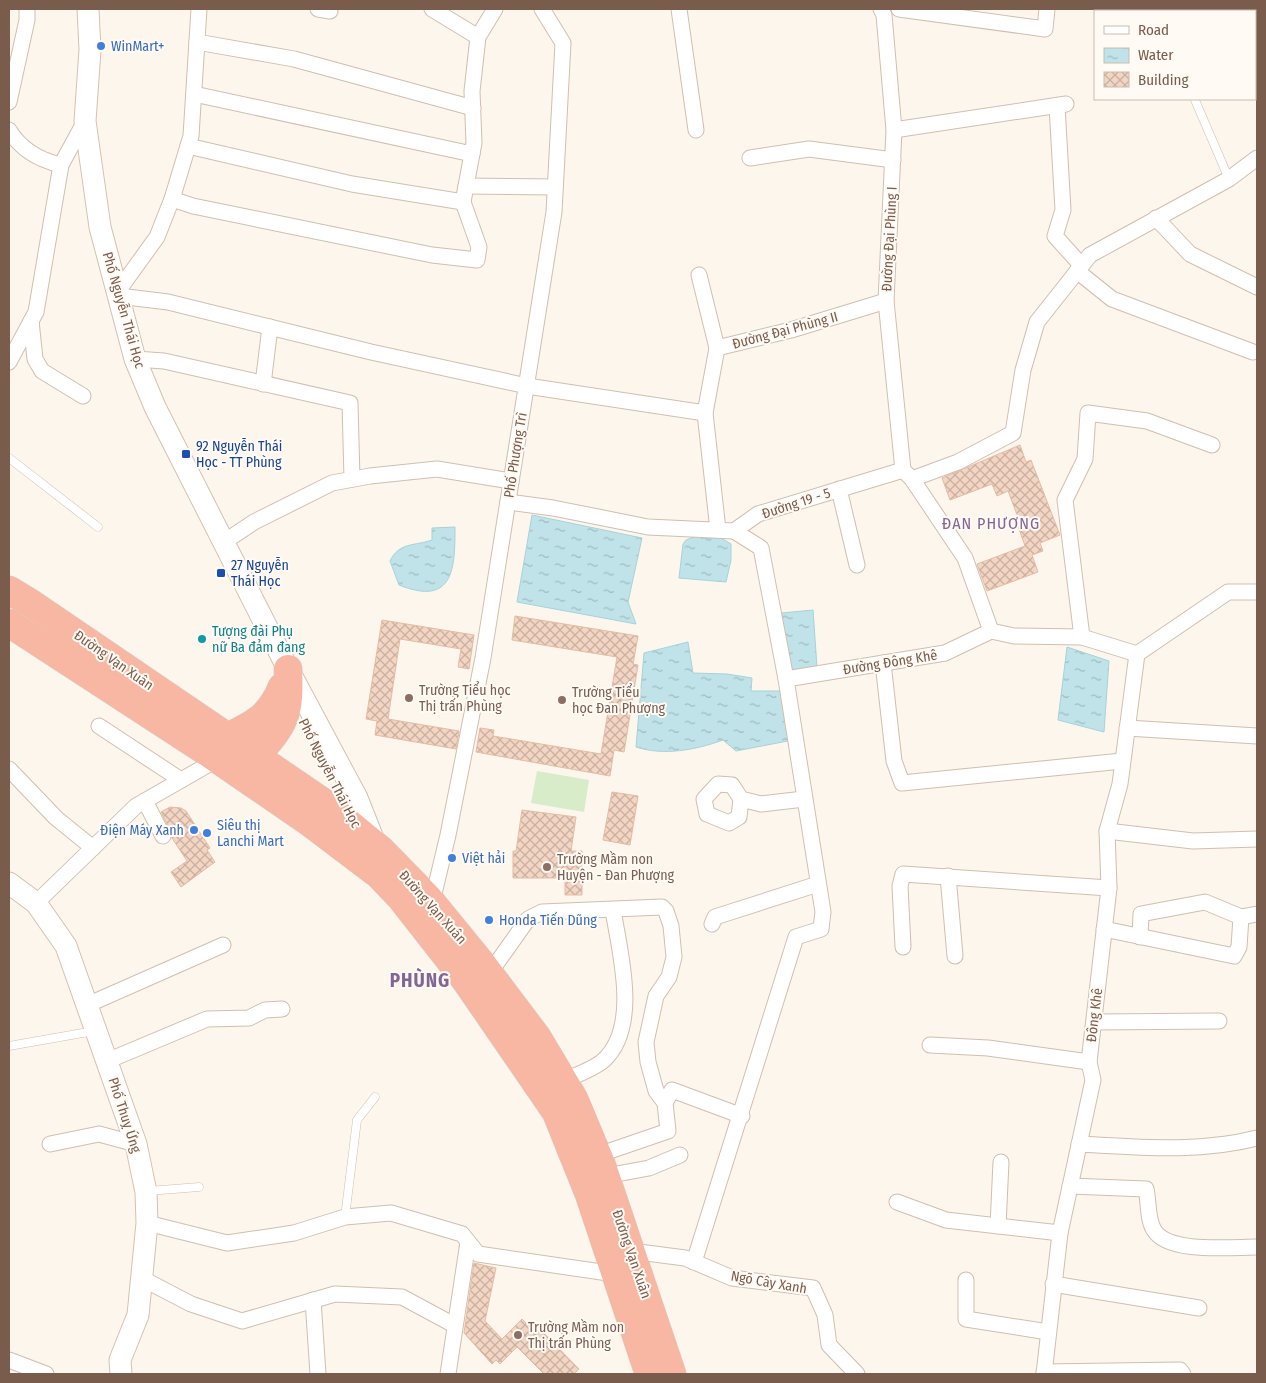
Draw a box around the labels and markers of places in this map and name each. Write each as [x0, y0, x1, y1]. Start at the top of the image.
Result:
place label: WinMart+ [111, 38, 165, 55]
marker: WinMart+ [95, 40, 107, 52]
place label: 92 Nguyễn Thái Học - TT Phùng [196, 438, 282, 471]
marker: 92 Nguyễn Thái Học - TT Phùng [180, 448, 192, 460]
place label: 27 Nguyễn Thái Học [231, 557, 289, 590]
marker: 27 Nguyễn Thái Học [215, 567, 227, 579]
place label: Tượng đài Phụ nữ Ba đảm đang [212, 623, 305, 656]
marker: Tượng đài Phụ nữ Ba đảm đang [196, 633, 208, 645]
place label: Trường Tiểu học Thị trấn Phùng [419, 681, 511, 715]
place label: Trường Tiểu học Đan Phượng [572, 683, 666, 717]
marker: Trường Tiểu học Thị trấn Phùng [403, 692, 415, 704]
marker: Trường Tiểu học Đan Phượng [556, 694, 568, 706]
place label: Siêu thị Lanchi Mart [217, 817, 284, 850]
place label: Điện Máy Xanh [100, 822, 184, 839]
marker: Điện Máy Xanh [188, 824, 200, 836]
marker: Siêu thị Lanchi Mart [201, 827, 213, 839]
place label: Việt hải [462, 850, 505, 867]
place label: Trường Mầm non Huyện - Đan Phượng [557, 850, 675, 884]
marker: Việt hải [446, 852, 458, 864]
marker: Trường Mầm non Huyện - Đan Phượng [541, 861, 553, 873]
place label: Honda Tiến Dũng [499, 911, 597, 929]
marker: Honda Tiến Dũng [483, 914, 495, 926]
place label: Trường Mầm non Thị trấn Phùng [528, 1318, 624, 1352]
marker: Trường Mầm non Thị trấn Phùng [512, 1329, 524, 1341]

